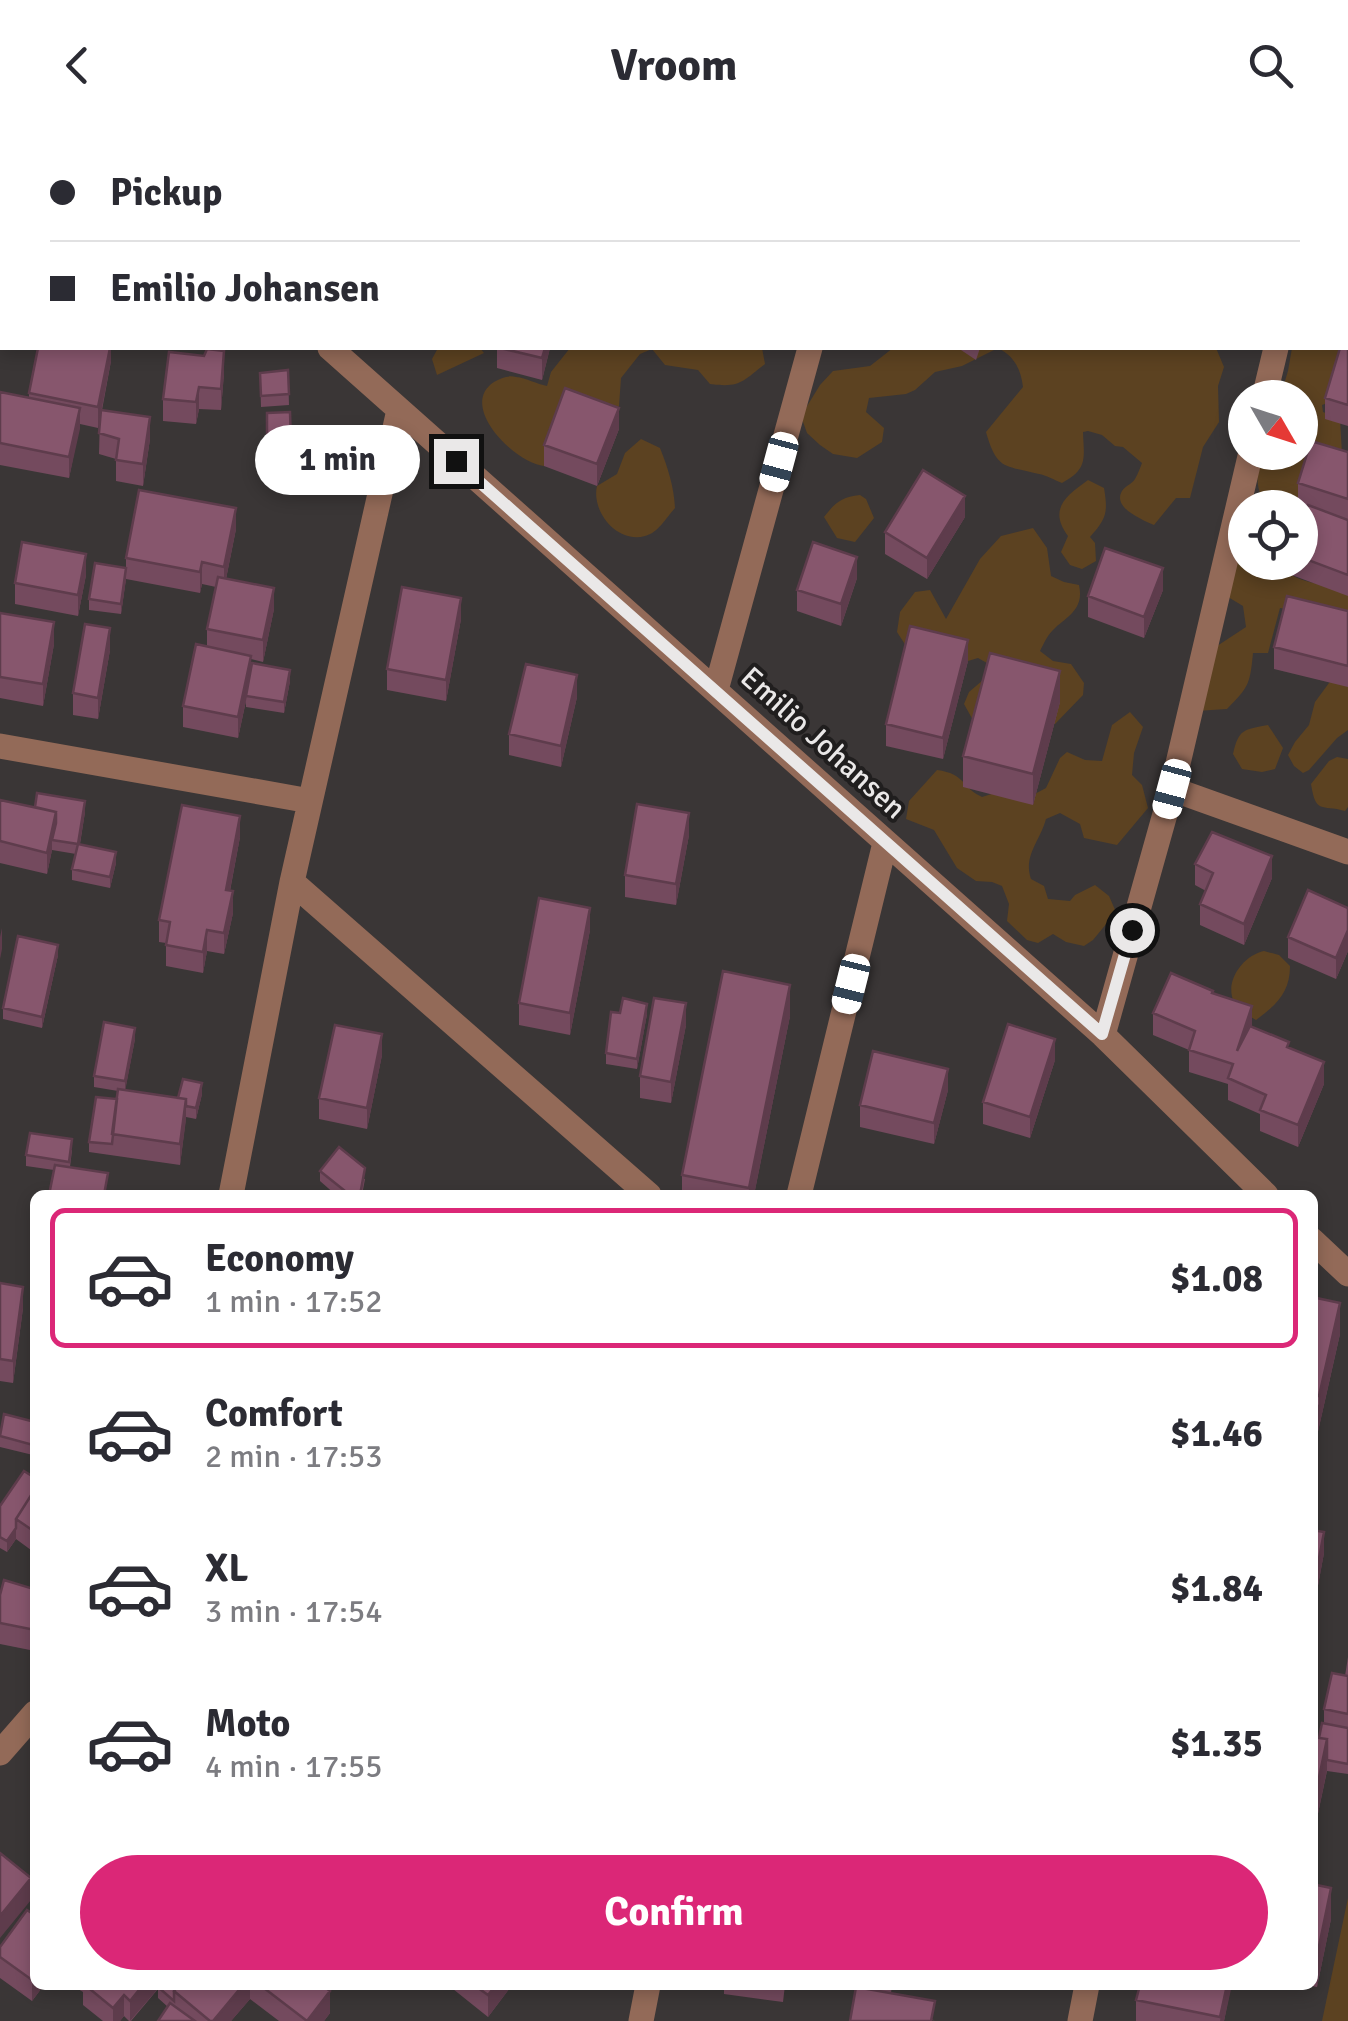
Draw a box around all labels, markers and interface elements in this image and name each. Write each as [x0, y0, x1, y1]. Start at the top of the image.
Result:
icon: back [50, 38, 105, 93]
text: Vroom [611, 38, 737, 93]
icon: search [1243, 38, 1298, 93]
text: Pickup [110, 169, 222, 216]
text: Emilio Johansen [110, 265, 380, 312]
north arrow [1228, 380, 1318, 470]
map controls [1228, 380, 1318, 580]
callout: 1 min [256, 426, 421, 496]
car [757, 429, 801, 495]
route end [434, 439, 479, 484]
text: 1 min [299, 440, 376, 479]
button: locate [1228, 490, 1318, 580]
street label: Emilio Johansen [733, 659, 913, 827]
car [1150, 756, 1194, 822]
route start [1110, 908, 1155, 953]
car [829, 951, 873, 1017]
icon: car [85, 1233, 175, 1323]
text: Economy [205, 1235, 354, 1282]
text: $1.08 [1170, 1255, 1263, 1302]
text: 1 min · 17:52 [205, 1282, 383, 1321]
icon: car [85, 1388, 175, 1478]
text: Comfort [205, 1390, 343, 1437]
text: $1.46 [1170, 1410, 1263, 1457]
text: 2 min · 17:53 [205, 1437, 383, 1476]
icon: car [85, 1543, 175, 1633]
text: XL [205, 1545, 248, 1592]
text: $1.84 [1170, 1565, 1263, 1612]
text: 3 min · 17:54 [205, 1592, 383, 1631]
icon: car [85, 1698, 175, 1788]
text: Moto [205, 1700, 290, 1747]
text: $1.35 [1170, 1720, 1263, 1767]
text: 4 min · 17:55 [205, 1747, 383, 1786]
button: Confirm [80, 1855, 1268, 1970]

